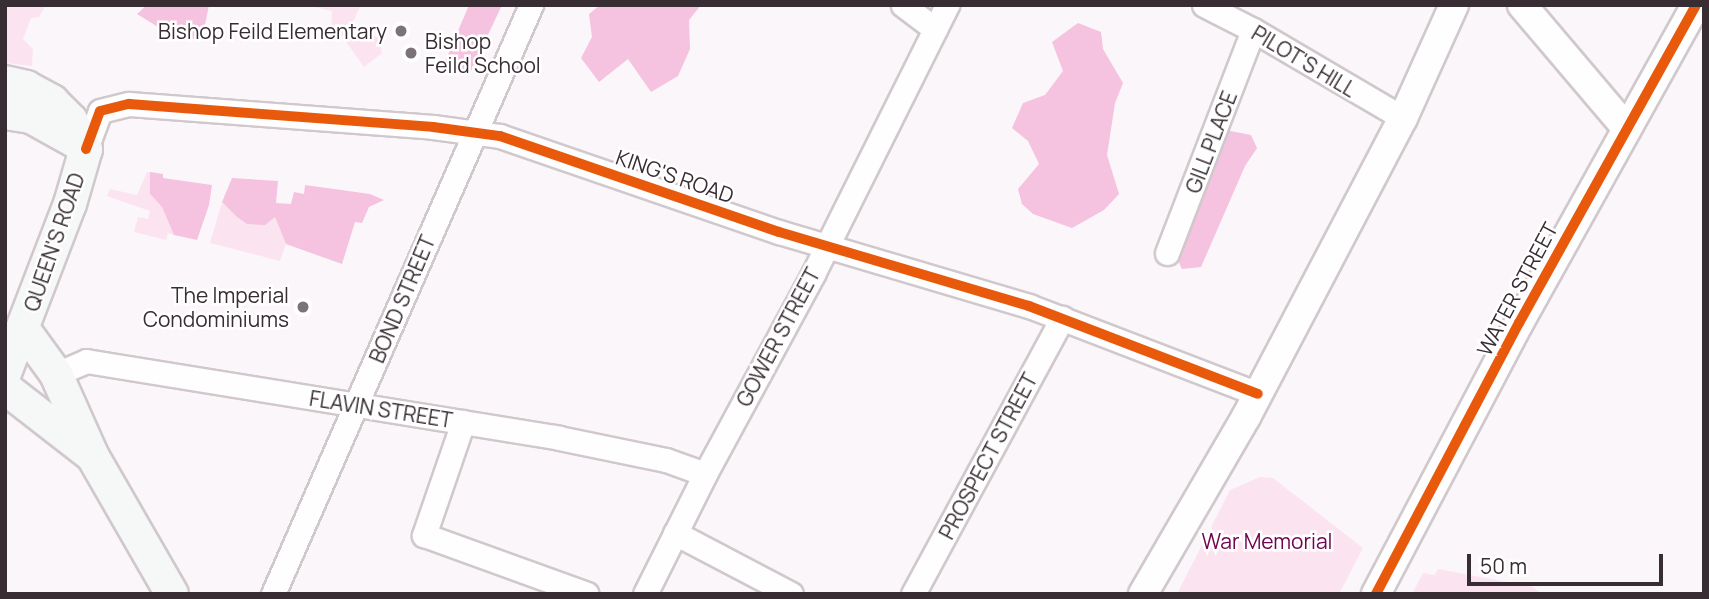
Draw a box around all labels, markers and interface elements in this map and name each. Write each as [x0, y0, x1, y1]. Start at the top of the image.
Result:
place label: Bishop Feild Elementary [158, 18, 387, 44]
street label: PILOT'S HILL [1247, 20, 1361, 102]
marker: Bishop Feild Elementary [393, 23, 409, 39]
place label: Bishop Feild School [425, 28, 541, 78]
marker: Bishop Feild School [403, 45, 419, 61]
street label: GILL PLACE [1180, 87, 1242, 197]
street label: KING'S ROAD [613, 144, 737, 208]
street label: QUEEN'S ROAD [19, 169, 89, 315]
street label: WATER STREET [1471, 218, 1563, 360]
street label: BOND STREET [364, 232, 440, 366]
street label: GOWER STREET [731, 263, 825, 411]
place label: The Imperial Condominiums [143, 282, 289, 332]
marker: The Imperial Condominiums [295, 299, 311, 315]
street label: PROSPECT STREET [933, 368, 1043, 544]
street label: FLAVIN STREET [308, 385, 454, 433]
park label: War Memorial [1202, 528, 1332, 554]
scale bar [1471, 540, 1667, 584]
text: 50 m [1480, 552, 1527, 580]

